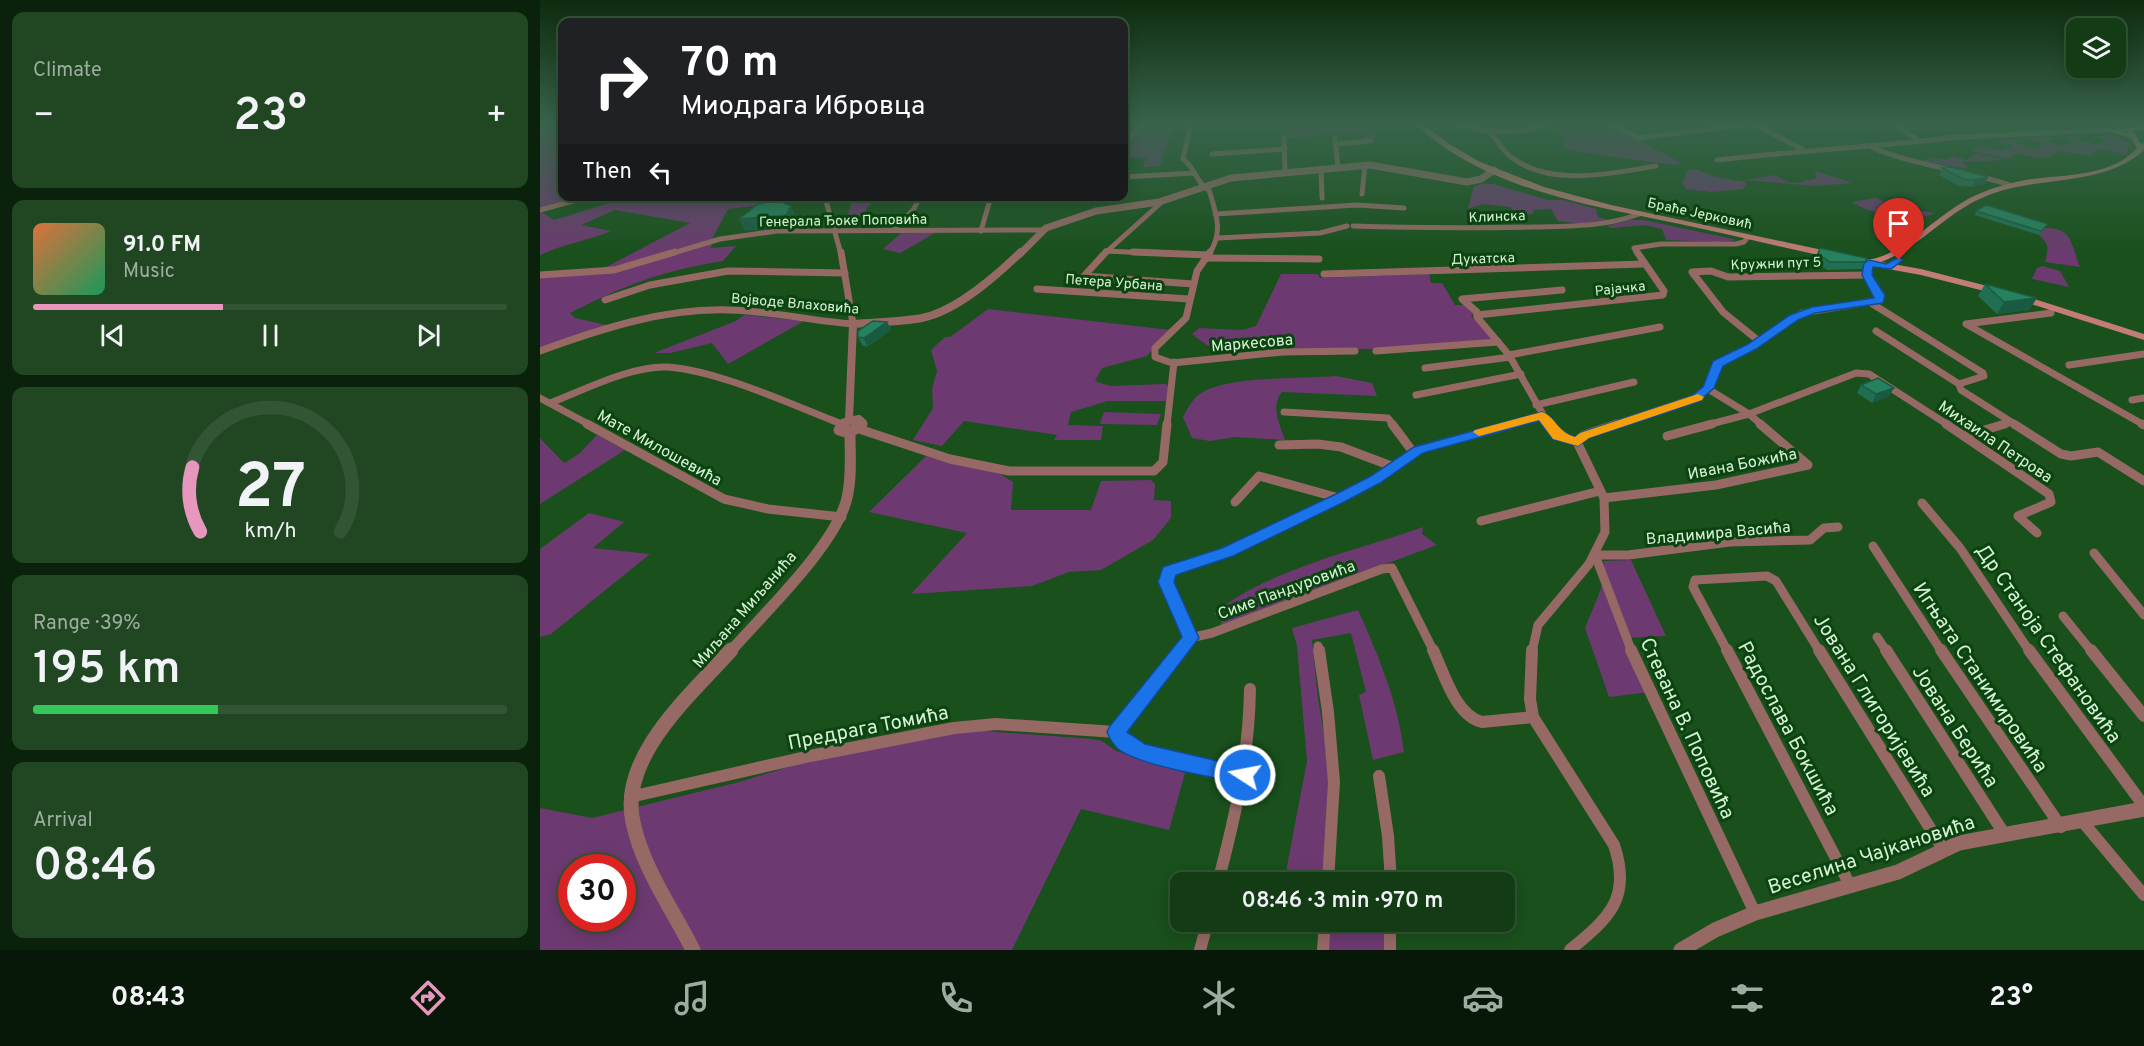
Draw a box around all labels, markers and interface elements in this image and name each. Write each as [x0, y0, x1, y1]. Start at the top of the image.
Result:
map controls [2066, 18, 2126, 78]
button: layers [2066, 18, 2126, 78]
text: 70 m [681, 38, 779, 91]
icon: right [582, 42, 660, 120]
text: Climate [33, 58, 102, 84]
text: 23° [233, 89, 307, 146]
text: Миодрага Ибровца [681, 90, 925, 124]
text: − [33, 96, 54, 138]
text: + [486, 96, 507, 138]
icon: left [644, 156, 677, 189]
text: Then [582, 159, 632, 186]
street label: Браће Јерковић [1646, 195, 1754, 234]
pin [1873, 198, 1924, 260]
icon: arrive [1882, 207, 1915, 240]
street label: Клинска [1468, 208, 1526, 227]
street label: Генерала Ђоке Поповића [759, 212, 927, 231]
text: 91.0 FM [123, 232, 201, 259]
street label: Дукатска [1451, 250, 1515, 269]
street label: Кружни пут 5 [1730, 254, 1822, 275]
text: Music [123, 259, 175, 285]
street label: Петера Урбана [1065, 272, 1163, 295]
street label: Рајачка [1594, 278, 1646, 301]
street label: Војводе Влаховића [730, 290, 860, 319]
icon: previous [96, 319, 129, 352]
icon: pause [254, 319, 287, 352]
icon: next [412, 319, 445, 352]
street label: Маркесова [1210, 330, 1294, 358]
street label: Михаила Петрова [1934, 397, 2056, 488]
street label: Мате Милошевића [593, 406, 725, 491]
street label: Ивана Божића [1686, 445, 1799, 485]
text: 27 [234, 451, 306, 530]
text: km/h [244, 518, 296, 545]
street label: Владимира Васића [1645, 518, 1791, 550]
street label: Др Станоја Стефановића [1969, 539, 2126, 749]
street label: Миљана Миљанића [689, 548, 802, 673]
street label: Симе Пандуровића [1215, 557, 1358, 625]
street label: Игњата Станимировића [1906, 578, 2053, 778]
street label: Јована Глигоријевића [1806, 609, 1940, 803]
text: Range · 39% [33, 611, 141, 637]
street label: Стевана В. Поповића [1633, 634, 1740, 824]
street label: Радослава Бокшића [1730, 637, 1844, 820]
text: 195 km [33, 642, 181, 699]
street label: Јована Берића [1905, 661, 2004, 793]
street label: Предрага Томића [786, 701, 951, 757]
position arrow [1213, 743, 1277, 807]
text: Arrival [33, 808, 93, 834]
street label: Веселина Чајкановића [1765, 810, 1978, 902]
text: 08:46 [33, 839, 157, 896]
speed limit sign: 30 [558, 854, 636, 932]
text: 08:46 · 3 min · 970 m [1242, 888, 1443, 915]
icon: directions [407, 977, 449, 1019]
icon: music [671, 977, 713, 1019]
icon: phone [935, 977, 977, 1019]
icon: climate [1198, 977, 1240, 1019]
icon: car [1462, 977, 1504, 1019]
icon: filters [1726, 977, 1768, 1019]
text: 08:43 [111, 981, 186, 1015]
text: 23° [1989, 981, 2033, 1015]

